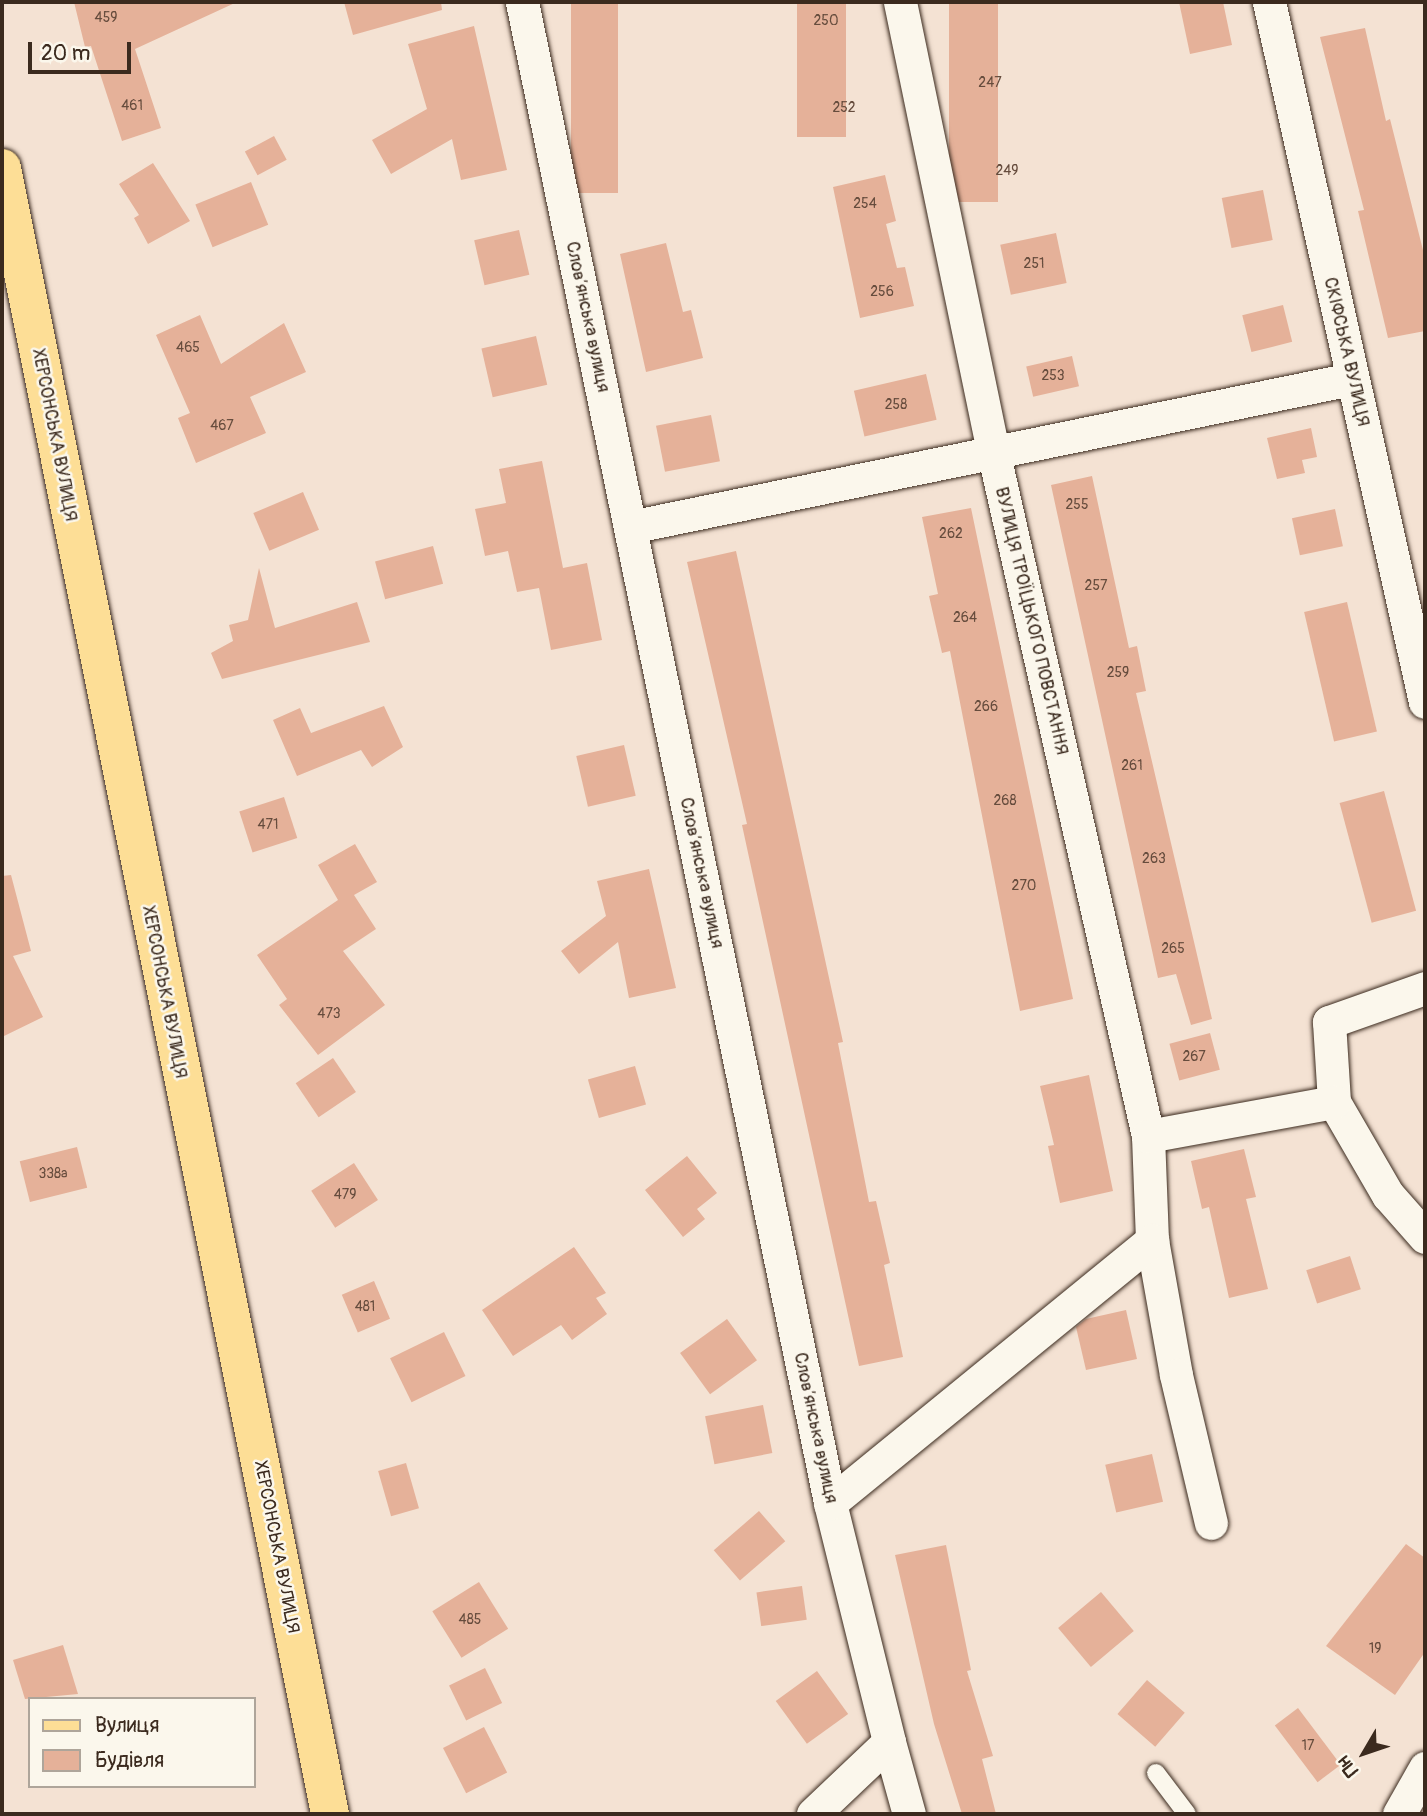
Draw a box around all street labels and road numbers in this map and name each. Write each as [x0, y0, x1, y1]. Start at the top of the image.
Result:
street label: Словʼянська вулиця [560, 240, 614, 394]
street label: СКІФСЬКА ВУЛИЦЯ [1318, 275, 1374, 429]
street label: ХЕРСОНСЬКА ВУЛИЦЯ [27, 347, 81, 523]
street label: ВУЛИЦЯ ТРОЇЦЬКОГО ПОВСТАННЯ [990, 485, 1072, 757]
street label: Словʼянська вулиця [674, 796, 728, 950]
street label: ХЕРСОНСЬКА ВУЛИЦЯ [137, 904, 191, 1080]
street label: Словʼянська вулиця [788, 1351, 842, 1505]
street label: ХЕРСОНСЬКА ВУЛИЦЯ [249, 1459, 303, 1635]

